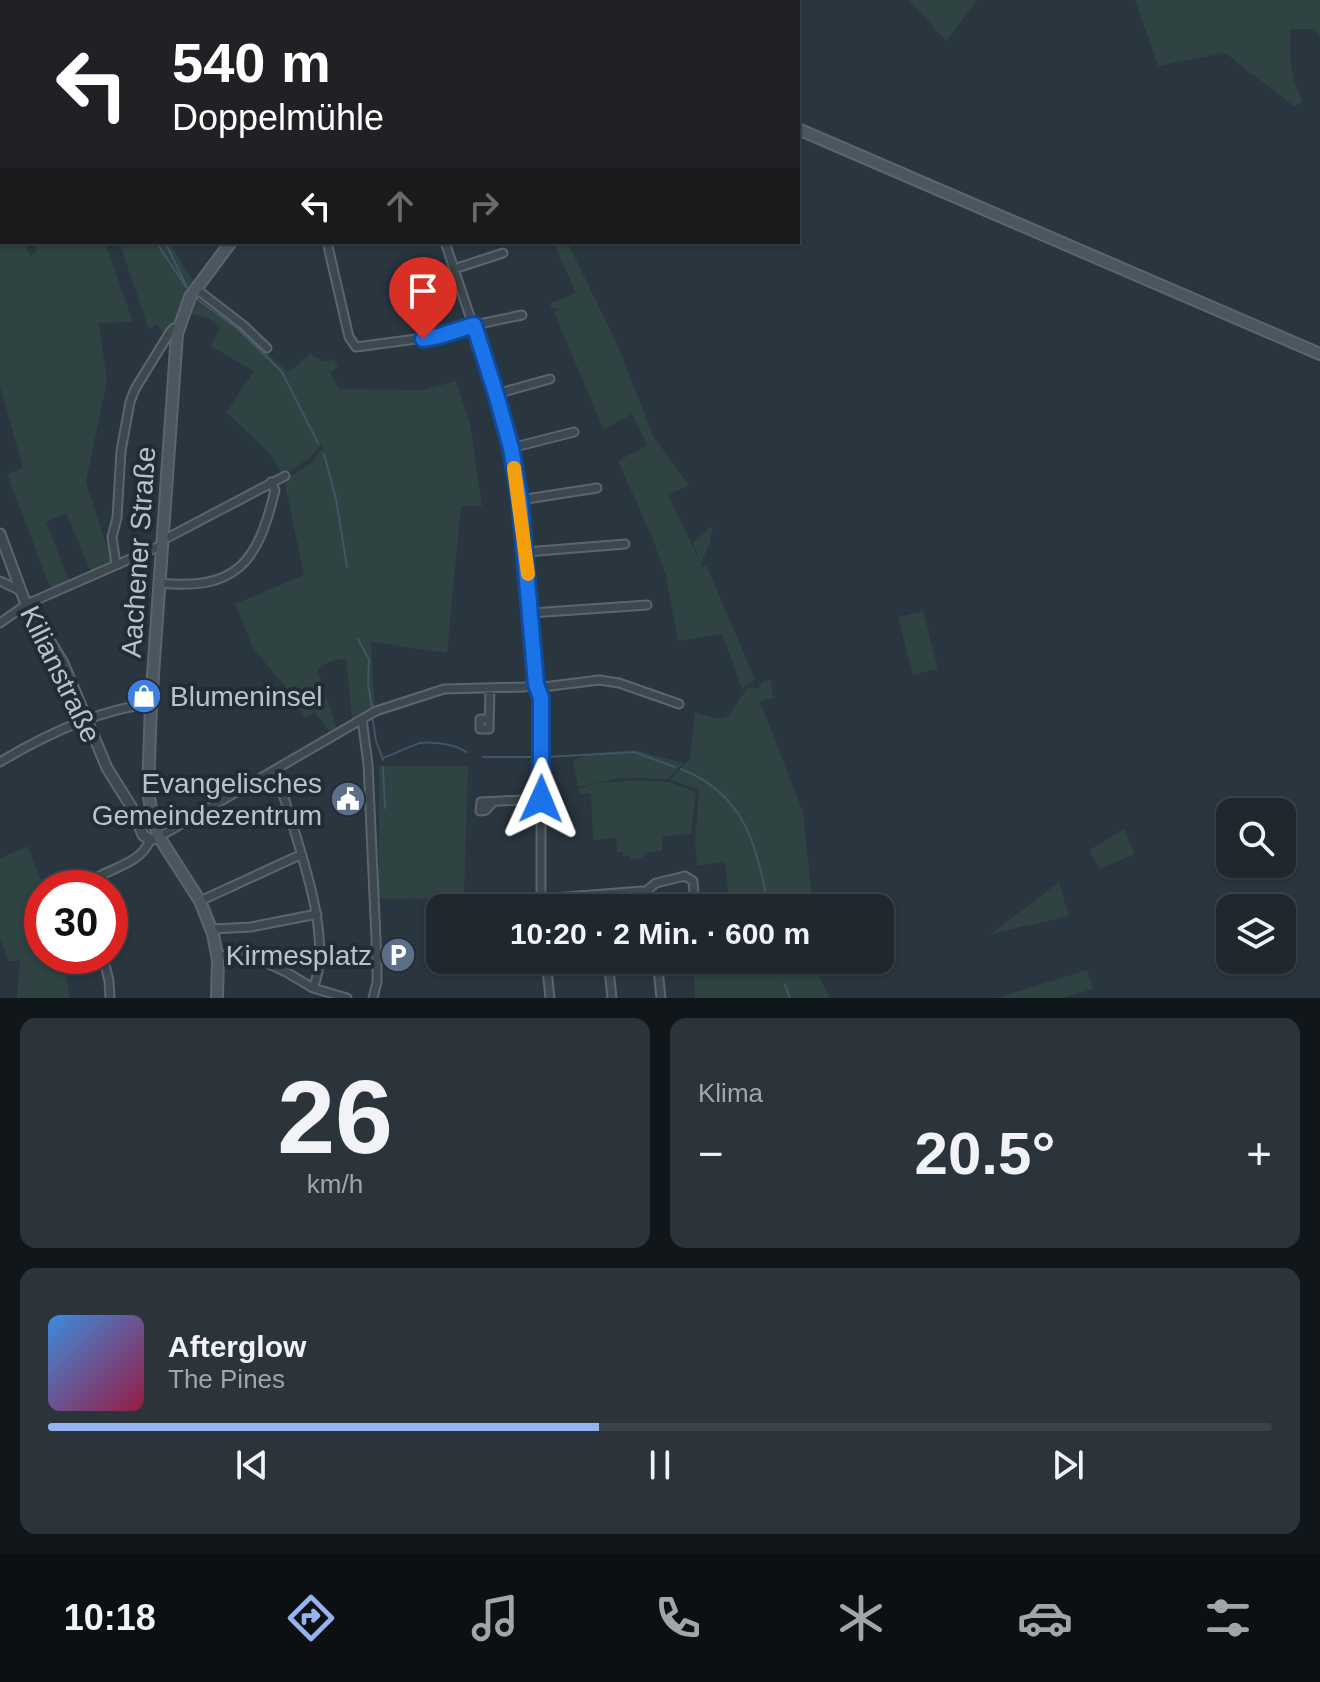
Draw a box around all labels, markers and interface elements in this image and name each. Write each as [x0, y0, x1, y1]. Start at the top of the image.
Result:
text: 540 m [172, 31, 331, 94]
icon: left [40, 32, 144, 136]
text: Doppelmühle [172, 97, 384, 138]
icon: left [294, 184, 338, 228]
icon: ahead [378, 184, 422, 228]
icon: right [462, 184, 506, 228]
pin [389, 257, 457, 339]
icon: arrive [401, 269, 445, 313]
street label: Aachener Straße [116, 445, 161, 659]
street label: Kilianstraße [14, 601, 107, 747]
shop icon: Blumeninsel [125, 677, 163, 715]
place label: Blumeninsel [170, 681, 323, 712]
position arrow [499, 757, 583, 841]
place label: Evangelisches Gemeindezentrum [92, 768, 322, 831]
public building icon: Evangelisches Gemeindezentrum [329, 780, 367, 818]
map controls [1216, 798, 1296, 974]
button: search [1216, 798, 1296, 878]
speed limit sign: 30 [24, 870, 128, 974]
button: layers [1216, 894, 1296, 974]
text: 10:20 · 2 Min. · 600 m [510, 917, 810, 950]
parking icon: Kirmesplatz [379, 936, 417, 974]
place label: Kirmesplatz [226, 940, 372, 971]
text: 26 [277, 1059, 393, 1175]
text: Klima [698, 1078, 763, 1108]
text: 20.5° [915, 1120, 1055, 1187]
text: − [698, 1129, 724, 1178]
text: + [1246, 1129, 1272, 1178]
text: km/h [307, 1169, 363, 1199]
text: Afterglow [168, 1330, 306, 1363]
text: The Pines [168, 1364, 285, 1394]
icon: previous [230, 1443, 274, 1487]
icon: pause [638, 1443, 682, 1487]
icon: next [1046, 1443, 1090, 1487]
icon: directions [283, 1590, 339, 1646]
icon: music [467, 1590, 523, 1646]
icon: phone [650, 1590, 706, 1646]
icon: climate [833, 1590, 889, 1646]
icon: car [1017, 1590, 1073, 1646]
icon: filters [1200, 1590, 1256, 1646]
text: 10:18 [64, 1597, 156, 1638]

